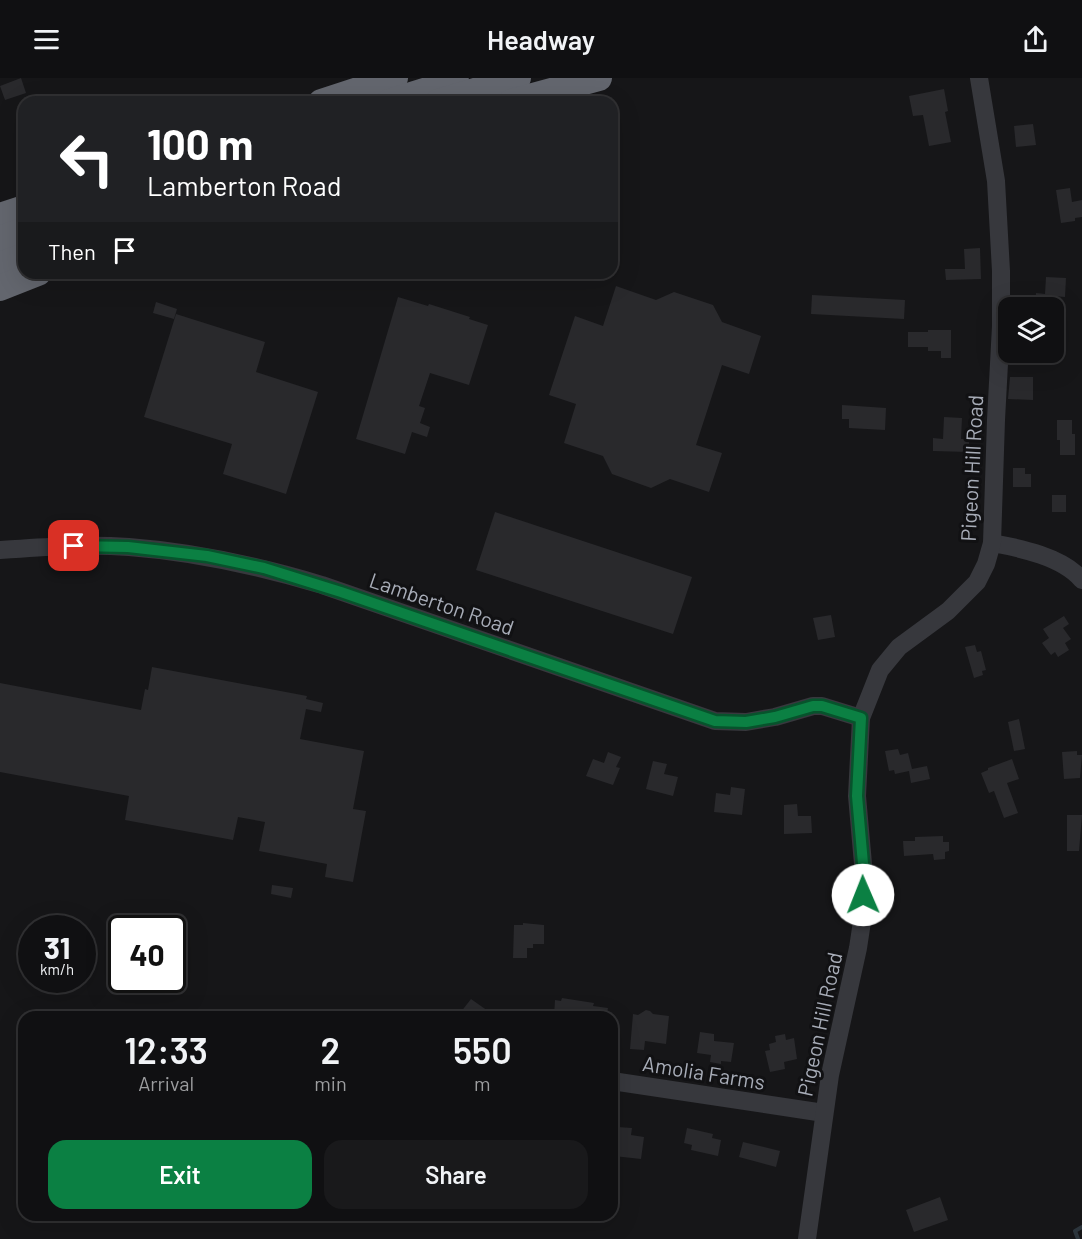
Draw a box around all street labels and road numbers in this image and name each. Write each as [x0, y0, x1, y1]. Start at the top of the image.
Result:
street label: Pigeon Hill Road [955, 394, 987, 542]
street label: Lamberton Road [366, 567, 518, 639]
street label: Pigeon Hill Road [792, 950, 846, 1098]
street label: Amolia Farms [641, 1050, 767, 1094]

